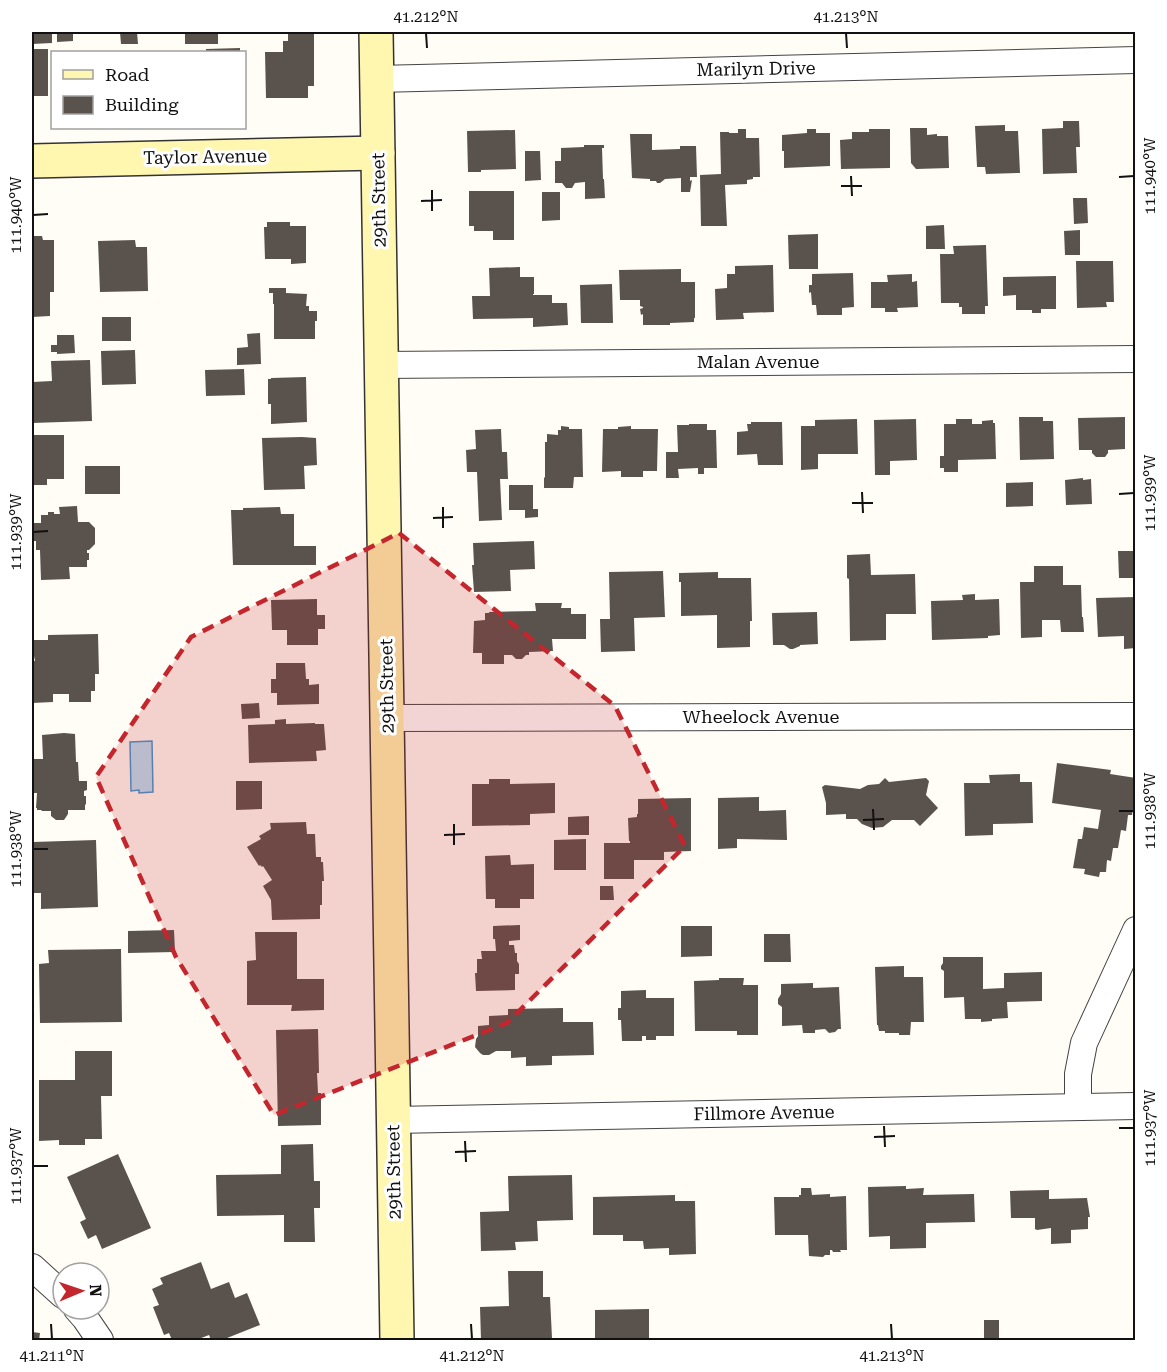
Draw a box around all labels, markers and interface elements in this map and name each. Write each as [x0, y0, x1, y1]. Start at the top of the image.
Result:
text: 41.212°N [393, 8, 459, 26]
text: 41.213°N [813, 8, 879, 26]
legend [51, 51, 246, 129]
street label: Marilyn Drive [696, 57, 816, 80]
text: Road [105, 64, 150, 85]
text: Building [105, 94, 179, 115]
text: 111.940°W [1141, 137, 1159, 214]
street label: Taylor Avenue [143, 145, 267, 168]
street label: 29th Street [367, 152, 390, 248]
text: 111.940°W [7, 176, 25, 253]
street label: Malan Avenue [697, 351, 819, 372]
text: 111.939°W [1141, 454, 1159, 531]
text: 111.939°W [7, 493, 25, 570]
street label: 29th Street [375, 638, 398, 734]
street label: Wheelock Avenue [683, 706, 840, 727]
text: 111.938°W [1141, 772, 1159, 849]
text: 111.938°W [7, 810, 25, 887]
text: 111.937°W [1141, 1089, 1159, 1166]
street label: Fillmore Avenue [693, 1101, 835, 1124]
street label: 29th Street [382, 1124, 405, 1220]
text: 111.937°W [7, 1127, 25, 1204]
north arrow [51, 1261, 111, 1321]
text: N [86, 1284, 105, 1297]
text: 41.211°N [19, 1347, 85, 1365]
text: 41.212°N [439, 1347, 505, 1365]
text: 41.213°N [859, 1347, 925, 1365]

